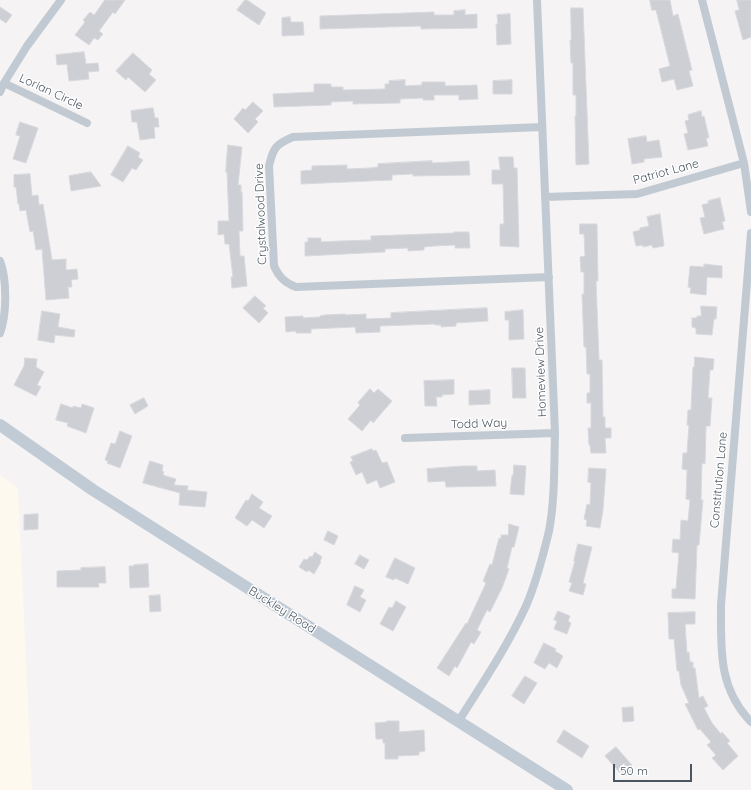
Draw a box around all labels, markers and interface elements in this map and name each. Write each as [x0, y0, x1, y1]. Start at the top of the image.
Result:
street label: Lorian Circle [17, 71, 85, 113]
street label: Patriot Lane [631, 156, 701, 188]
street label: Crystalwood Drive [252, 163, 270, 265]
street label: Homeview Drive [532, 327, 550, 417]
street label: Todd Way [451, 416, 507, 432]
street label: Constitution Lane [708, 431, 730, 529]
street label: Buckley Road [246, 584, 318, 636]
scale bar [615, 756, 694, 782]
text: 50 m [620, 763, 648, 778]

